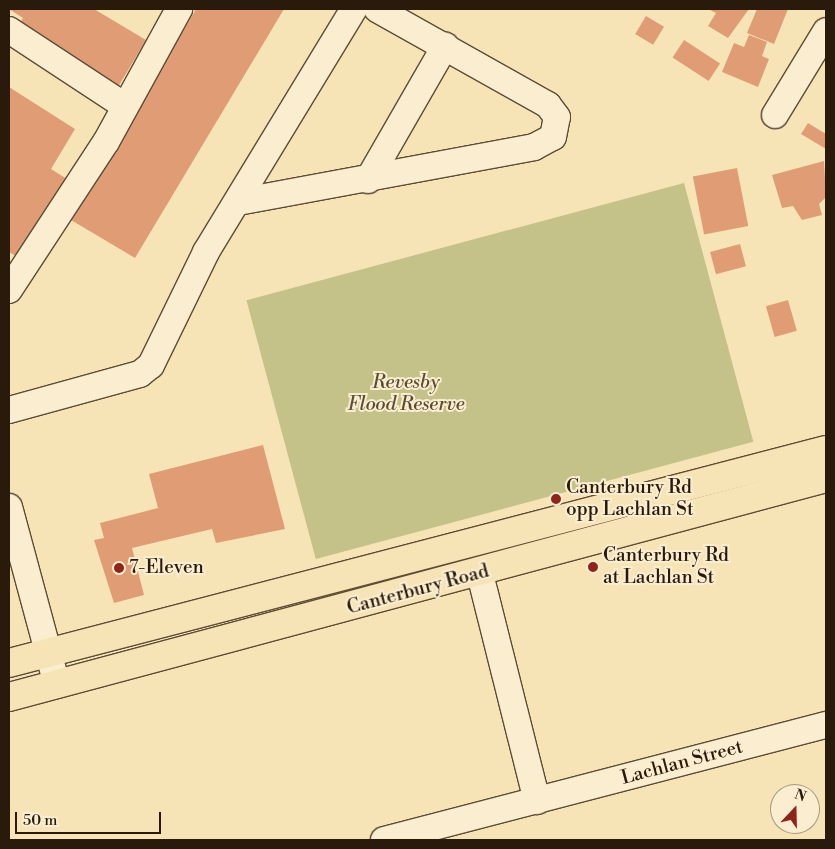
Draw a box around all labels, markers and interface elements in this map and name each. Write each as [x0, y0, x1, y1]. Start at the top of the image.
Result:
park label: Revesby Flood Reserve [347, 372, 465, 416]
place label: Canterbury Rd opp Lachlan St [566, 477, 694, 521]
marker: Canterbury Rd opp Lachlan St [550, 493, 562, 505]
place label: Canterbury Rd at Lachlan St [603, 545, 729, 589]
place label: 7-Eleven [129, 557, 204, 579]
street label: Canterbury Road [345, 560, 491, 620]
marker: Canterbury Rd at Lachlan St [587, 561, 599, 573]
marker: 7-Eleven [113, 562, 125, 574]
street label: Lachlan Street [619, 736, 745, 790]
north arrow [770, 784, 820, 834]
text: N [792, 786, 808, 806]
scale bar [18, 802, 164, 834]
text: 50 m [23, 811, 57, 830]

